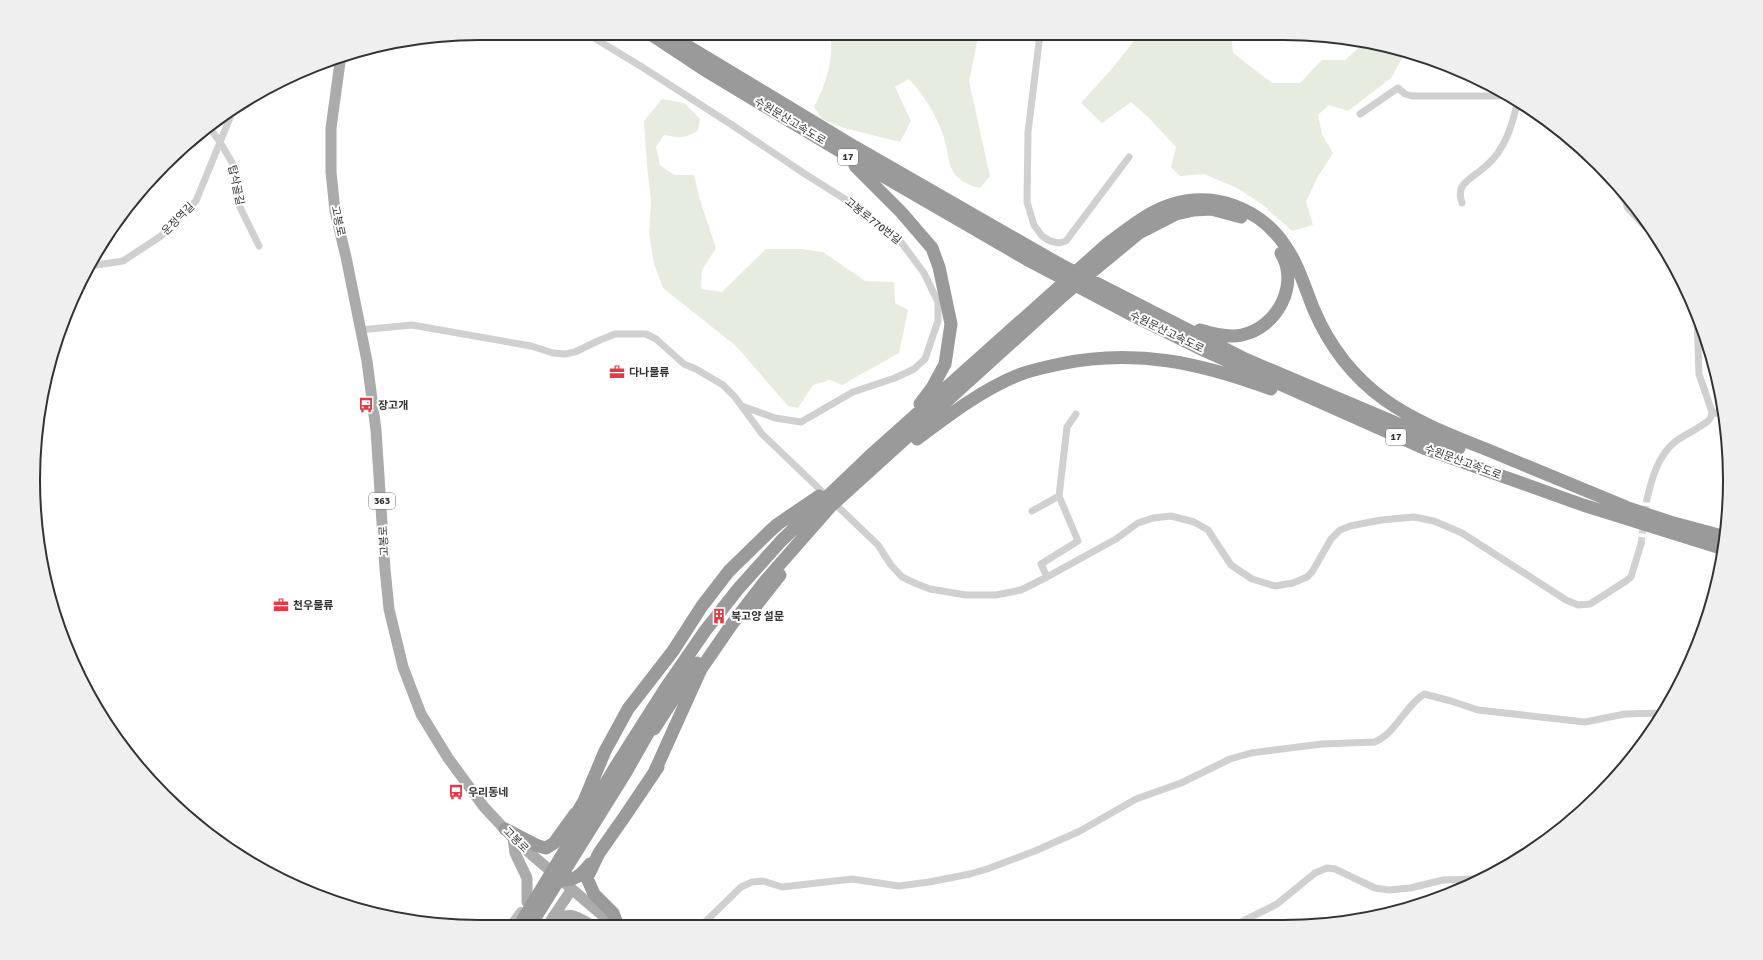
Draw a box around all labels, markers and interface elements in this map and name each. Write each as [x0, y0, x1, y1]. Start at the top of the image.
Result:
street label: 수원문산고속도로 [752, 95, 828, 147]
road number: 17 [838, 149, 858, 165]
street label: 탑삭골길 [225, 164, 247, 206]
street label: 고봉로770번길 [842, 195, 904, 247]
street label: 운정역길 [159, 200, 197, 238]
street label: 고봉로 [328, 205, 348, 237]
street label: 수원문산고속도로 [1128, 308, 1206, 356]
office icon: 다나물류 [608, 363, 626, 381]
place label: 다나물류 [629, 366, 669, 379]
bus stop icon: 장고개 [357, 396, 375, 414]
place label: 장고개 [378, 399, 408, 412]
road number: 17 [1386, 429, 1406, 445]
street label: 수원문산고속도로 [1423, 442, 1503, 482]
road number: 363 [369, 493, 395, 509]
street label: 고봉로 [377, 525, 391, 557]
office icon: 천우물류 [272, 596, 290, 614]
place label: 천우물류 [293, 599, 333, 612]
building icon: 북고양 설문 [710, 607, 728, 625]
place label: 북고양 설문 [731, 610, 784, 623]
bus stop icon: 우리동네 [447, 783, 465, 801]
place label: 우리동네 [468, 786, 508, 799]
street label: 고봉로 [501, 825, 531, 855]

